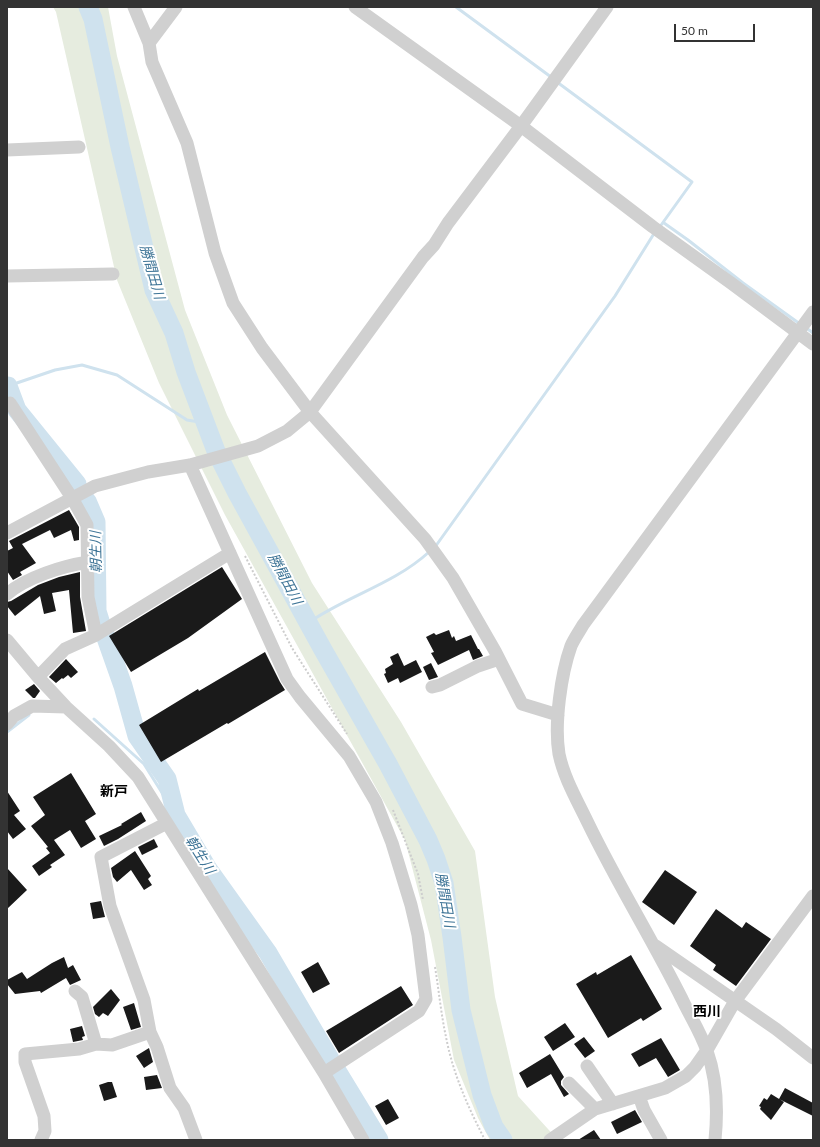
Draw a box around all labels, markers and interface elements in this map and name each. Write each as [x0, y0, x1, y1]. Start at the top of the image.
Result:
scale bar [676, 16, 757, 42]
text: 50 m [681, 23, 708, 38]
water label: 勝間田川 [136, 243, 168, 301]
water label: 朝生川 [87, 531, 105, 573]
water label: 勝間田川 [264, 550, 306, 608]
district label: 新戸 [100, 783, 128, 799]
water label: 朝生川 [182, 833, 218, 877]
water label: 勝間田川 [432, 871, 458, 929]
district label: 西川 [693, 1003, 721, 1019]

